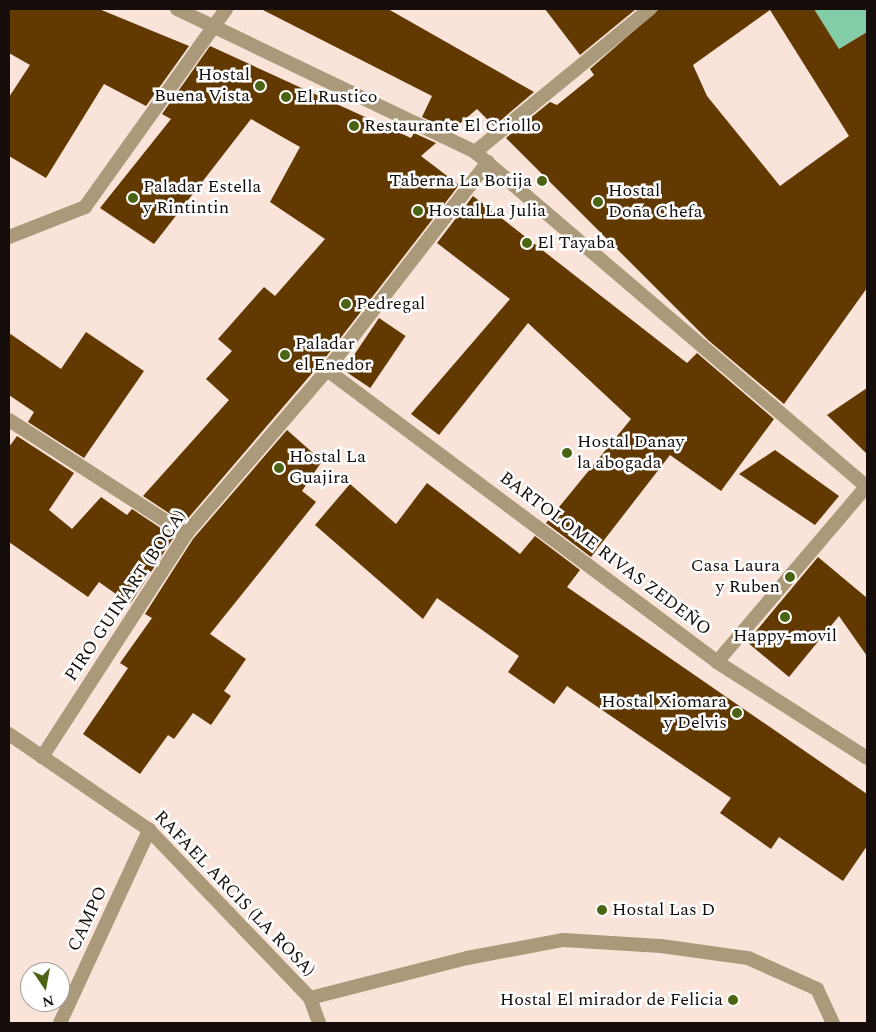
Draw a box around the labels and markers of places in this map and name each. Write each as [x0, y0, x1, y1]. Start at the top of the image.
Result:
place label: Hostal Buena Vista [154, 65, 250, 108]
marker: Hostal Buena Vista [254, 80, 266, 92]
place label: El Rustico [296, 86, 377, 108]
marker: El Rustico [280, 91, 292, 103]
place label: Restaurante El Criollo [364, 115, 541, 137]
marker: Restaurante El Criollo [348, 120, 360, 132]
place label: Taberna La Botija [389, 170, 532, 192]
marker: Taberna La Botija [536, 175, 548, 187]
place label: Paladar Estella y Rintintin [143, 177, 261, 220]
place label: Hostal Doña Chefa [608, 181, 703, 223]
marker: Paladar Estella y Rintintin [127, 192, 139, 204]
marker: Hostal Doña Chefa [592, 196, 604, 208]
place label: Hostal La Julia [428, 200, 546, 222]
marker: Hostal La Julia [412, 205, 424, 217]
place label: El Tayaba [537, 232, 615, 254]
marker: El Tayaba [521, 237, 533, 249]
place label: Pedregal [356, 293, 425, 315]
marker: Pedregal [340, 298, 352, 310]
place label: Paladar el Enedor [295, 334, 371, 376]
marker: Paladar el Enedor [279, 349, 291, 361]
place label: Hostal Danay la abogada [577, 432, 684, 474]
place label: Hostal La Guajira [289, 447, 366, 489]
marker: Hostal Danay la abogada [561, 447, 573, 459]
marker: Hostal La Guajira [273, 462, 285, 474]
place label: Casa Laura y Ruben [691, 556, 780, 598]
marker: Casa Laura y Ruben [784, 571, 796, 583]
marker: Happy-movil [779, 611, 791, 623]
place label: Happy-movil [733, 625, 837, 647]
place label: Hostal Xiomara y Delvis [601, 692, 727, 734]
marker: Hostal Xiomara y Delvis [731, 707, 743, 719]
place label: Hostal Las D [612, 899, 715, 921]
marker: Hostal Las D [596, 904, 608, 916]
place label: Hostal El mirador de Felicia [500, 989, 723, 1011]
marker: Hostal El mirador de Felicia [727, 994, 739, 1006]

